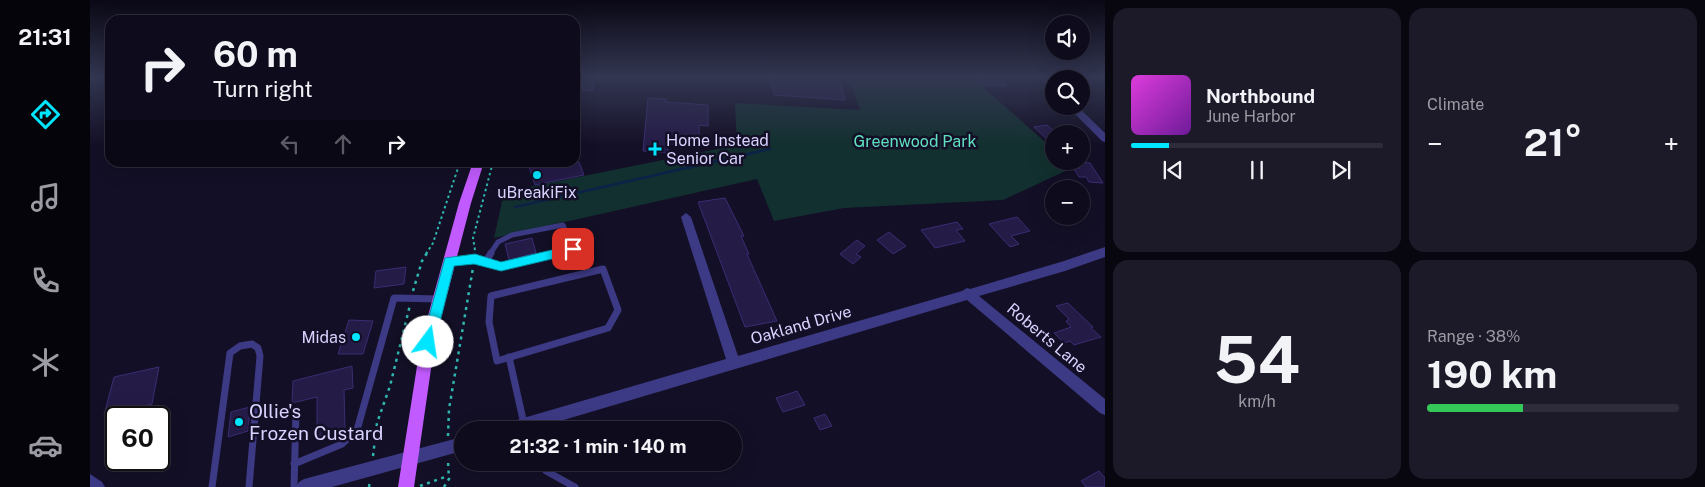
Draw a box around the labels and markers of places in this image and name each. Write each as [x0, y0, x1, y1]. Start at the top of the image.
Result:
place label: Home Instead Senior Car [666, 131, 769, 168]
marker: Home Instead Senior Car [648, 142, 662, 156]
marker: uBreakiFix [531, 169, 543, 181]
place label: uBreakiFix [497, 183, 577, 202]
pin [552, 228, 594, 270]
place label: Midas [301, 328, 346, 347]
marker: Midas [350, 331, 362, 343]
place label: Ollie's Frozen Custard [249, 400, 383, 444]
marker: Ollie's Frozen Custard [233, 416, 245, 428]

